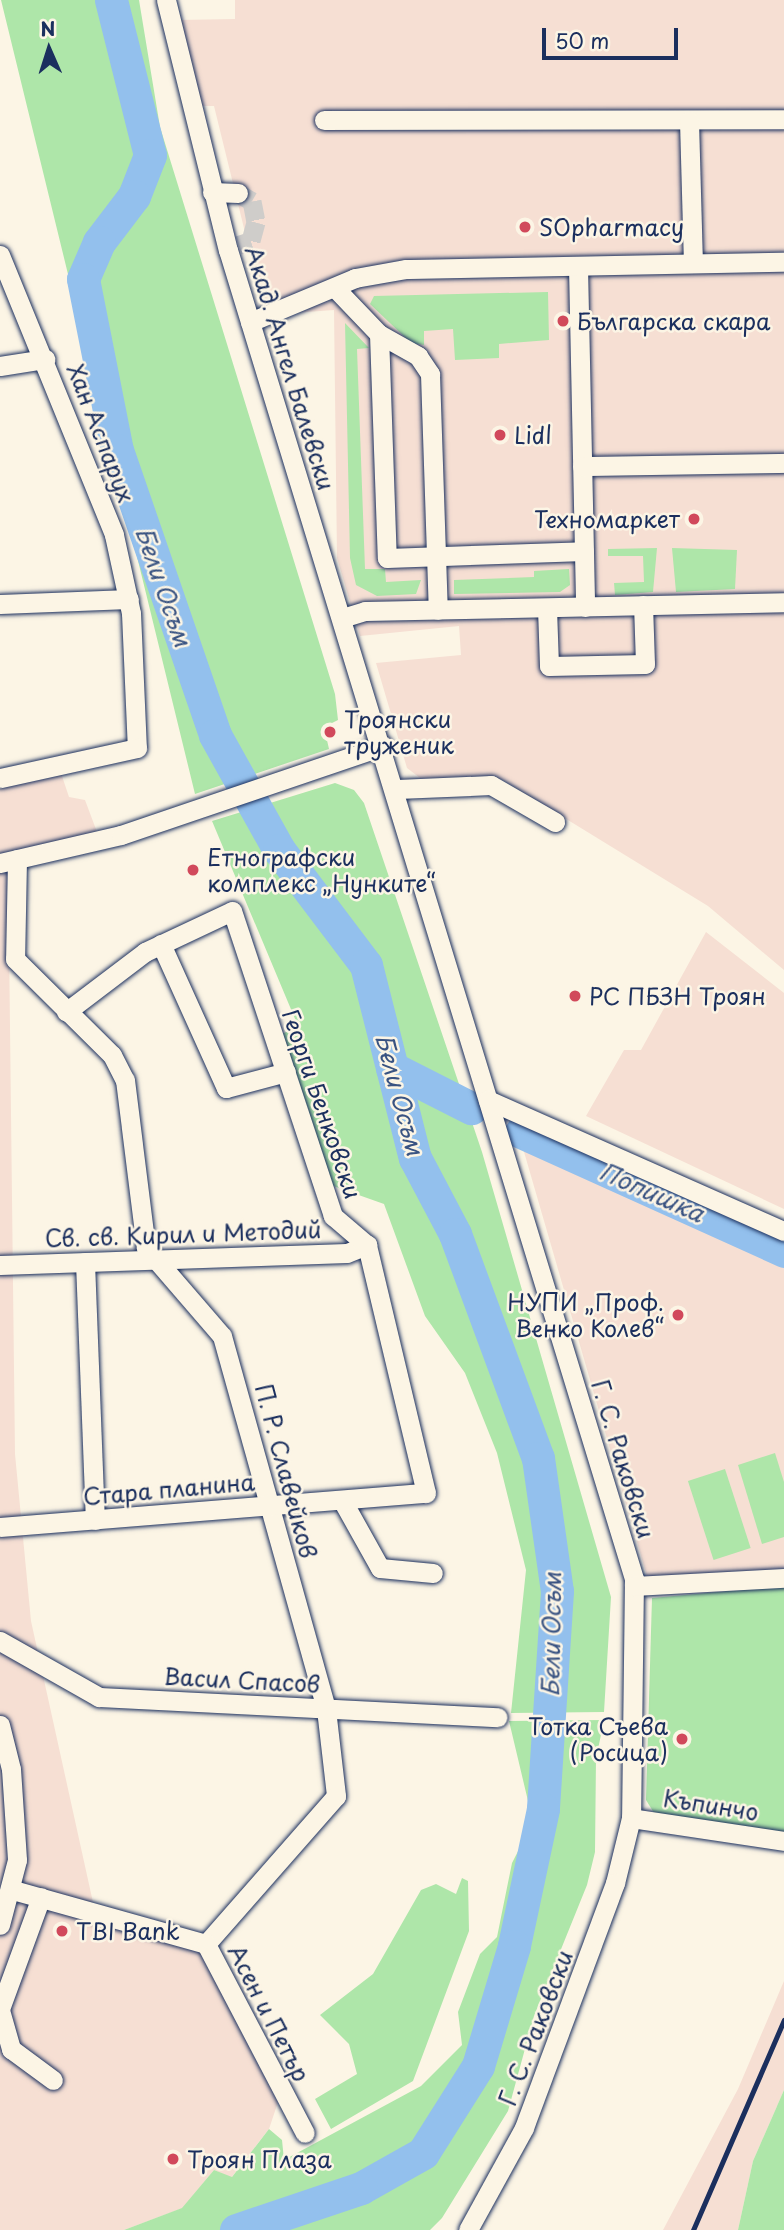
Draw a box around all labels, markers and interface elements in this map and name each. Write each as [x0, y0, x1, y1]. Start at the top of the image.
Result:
north arrow [14, 14, 84, 84]
text: N [40, 14, 56, 42]
scale bar [546, 14, 682, 58]
text: 50 m [555, 24, 609, 56]
place label: SOpharmacy [539, 213, 684, 241]
marker: SOpharmacy [517, 219, 533, 235]
street label: Акад. Ангел Балевски [240, 242, 340, 494]
place label: Българска скара [577, 307, 771, 335]
marker: Българска скара [555, 313, 571, 329]
street label: Хан Аспарух [62, 359, 140, 507]
place label: Lidl [514, 421, 552, 449]
marker: Lidl [492, 427, 508, 443]
place label: Техномаркет [534, 505, 680, 533]
marker: Техномаркет [686, 511, 702, 527]
water label: Бели Осъм [130, 522, 198, 652]
place label: Троянски труженик [344, 705, 454, 759]
marker: Троянски труженик [322, 724, 338, 740]
place label: Етнографски комплекс „Нунките“ [207, 843, 435, 897]
marker: Етнографски комплекс „Нунките“ [185, 862, 201, 878]
place label: РС ПБЗН Троян [589, 982, 767, 1010]
marker: РС ПБЗН Троян [567, 988, 583, 1004]
street label: Георги Бенковски [277, 1005, 367, 1203]
water label: Бели Осъм [370, 1030, 430, 1160]
water label: Попишка [595, 1156, 709, 1228]
street label: Св. св. Кирил и Методий [44, 1215, 322, 1253]
place label: НУПИ „Проф. Венко Колев“ [508, 1288, 664, 1342]
marker: НУПИ „Проф. Венко Колев“ [670, 1307, 686, 1323]
street label: Г. С. Раковски [586, 1376, 660, 1542]
street label: П. Р. Славейков [249, 1381, 323, 1561]
street label: Стара планина [81, 1468, 257, 1510]
water label: Бели Осъм [535, 1570, 567, 1698]
street label: Васил Спасов [162, 1662, 322, 1698]
place label: Тотка Съева (Росица) [527, 1712, 668, 1766]
marker: Тотка Съева (Росица) [674, 1731, 690, 1747]
street label: Къпинчо [661, 1784, 761, 1826]
place label: TBI Bank [76, 1917, 179, 1945]
marker: TBI Bank [54, 1923, 70, 1939]
street label: Асен и Петър [222, 1938, 316, 2088]
street label: Г. С. Раковски [494, 1946, 578, 2110]
place label: Троян Плаза [187, 2145, 332, 2173]
marker: Троян Плаза [165, 2151, 181, 2167]

